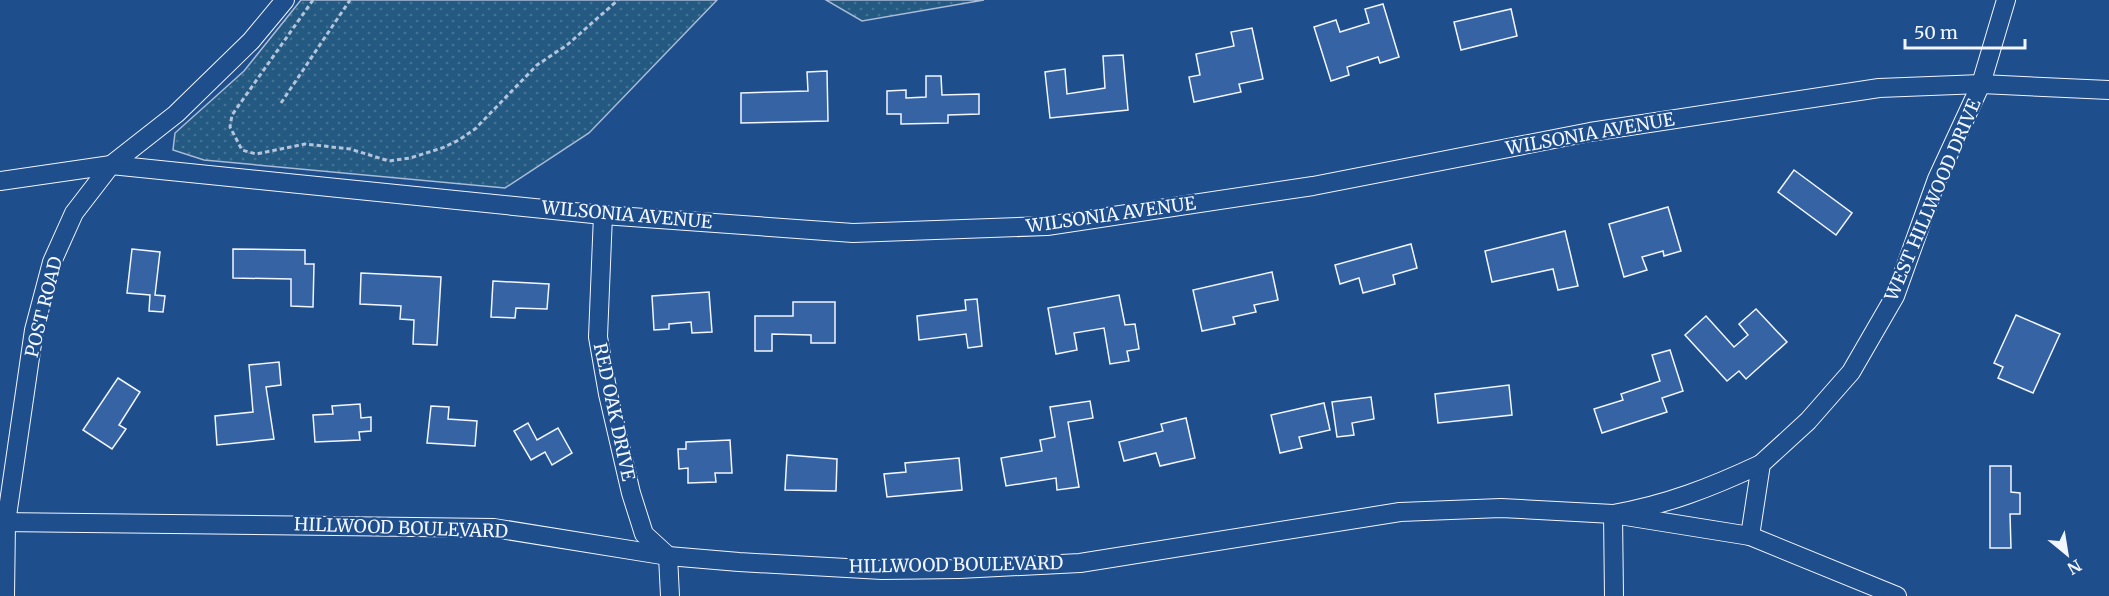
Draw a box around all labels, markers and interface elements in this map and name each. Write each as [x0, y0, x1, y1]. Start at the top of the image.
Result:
scale bar [1905, 12, 2025, 50]
text: 50 m [1914, 21, 1958, 44]
street label: WEST HILLWOOD DRIVE [1879, 95, 1986, 305]
street label: WILSONIA AVENUE [1503, 107, 1677, 160]
street label: WILSONIA AVENUE [1024, 191, 1198, 238]
street label: WILSONIA AVENUE [540, 196, 714, 233]
street label: POST ROAD [20, 254, 67, 360]
street label: RED OAK DRIVE [589, 341, 640, 484]
street label: HILLWOOD BOULEVARD [294, 512, 508, 543]
north arrow [2037, 524, 2097, 584]
street label: HILLWOOD BOULEVARD [849, 551, 1063, 578]
text: N [2064, 555, 2085, 579]

